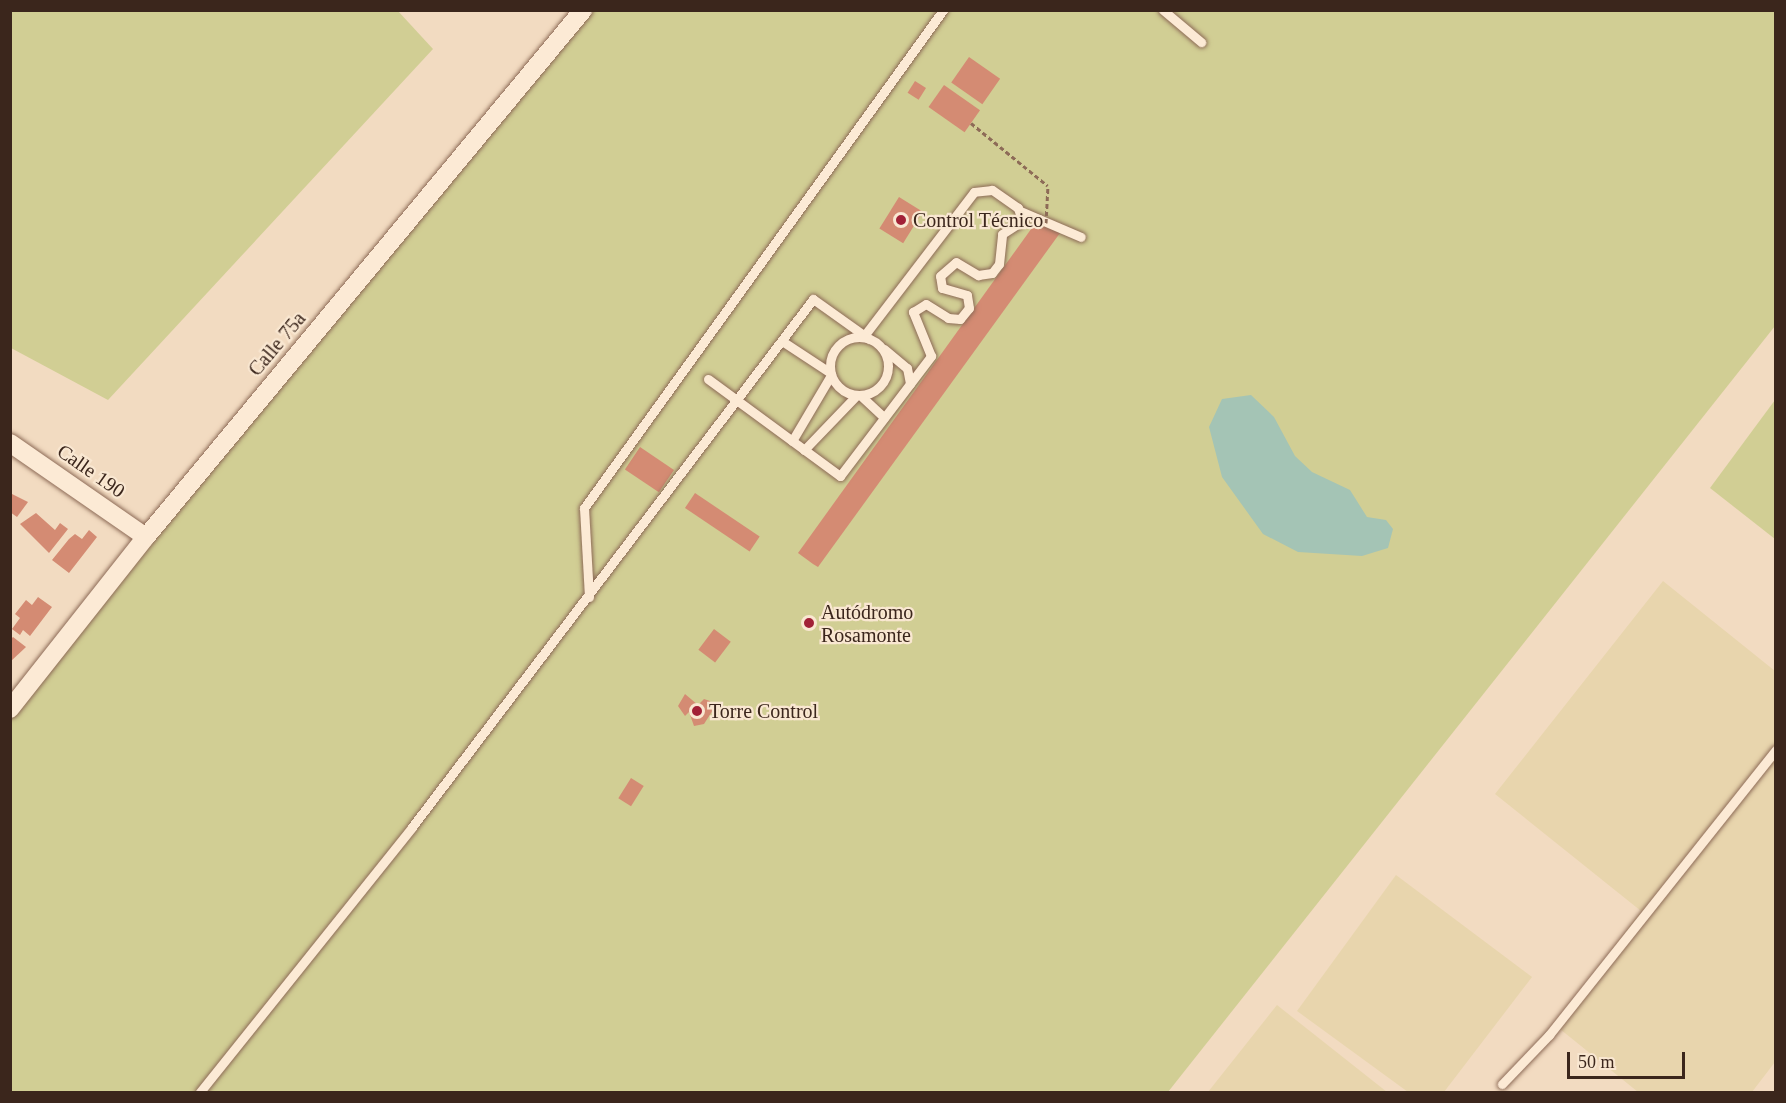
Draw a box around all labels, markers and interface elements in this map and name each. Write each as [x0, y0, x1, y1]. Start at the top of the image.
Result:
place label: Control Técnico [913, 208, 1044, 232]
marker: Control Técnico [894, 213, 908, 227]
street label: Calle 75a [243, 307, 311, 381]
street label: Calle 190 [52, 439, 130, 503]
place label: Autódromo Rosamonte [821, 600, 913, 647]
marker: Autódromo Rosamonte [802, 616, 816, 630]
place label: Torre Control [709, 699, 818, 723]
marker: Torre Control [690, 704, 704, 718]
scale bar [1570, 1040, 1688, 1078]
text: 50 m [1578, 1052, 1615, 1072]

